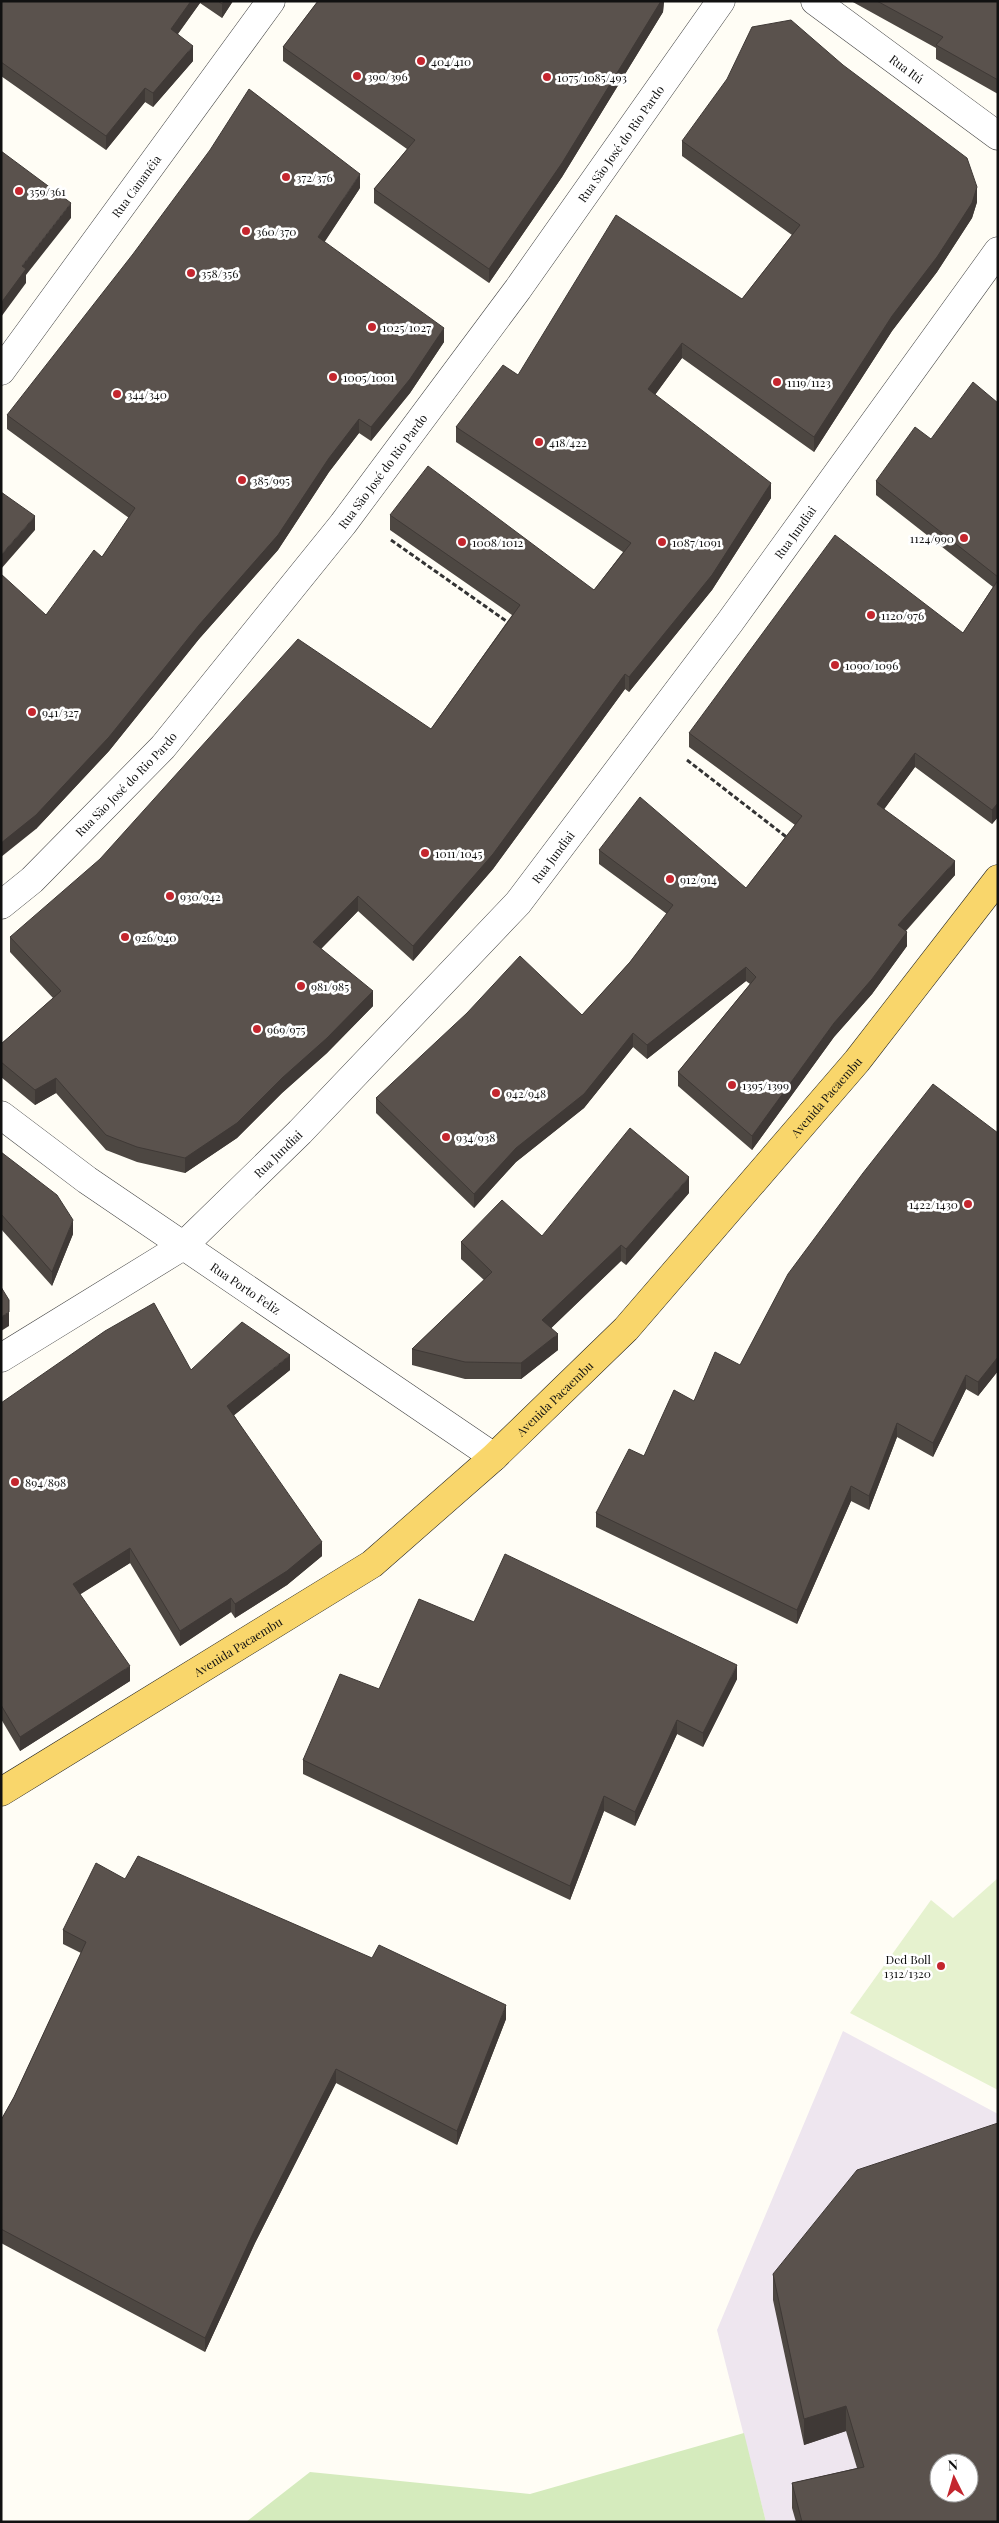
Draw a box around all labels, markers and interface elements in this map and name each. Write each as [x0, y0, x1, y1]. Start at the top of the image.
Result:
street label: Rua Itú [886, 51, 927, 87]
place label: 404/410 [431, 53, 471, 69]
marker: 404/410 [415, 55, 427, 67]
place label: 390/396 [367, 68, 408, 84]
place label: 1075/1085/493 [557, 69, 627, 85]
marker: 390/396 [351, 70, 363, 82]
marker: 1075/1085/493 [541, 71, 553, 83]
street label: Rua São José do Rio Pardo [574, 82, 667, 205]
street label: Rua Cananéia [108, 151, 164, 221]
place label: 372/376 [296, 169, 333, 185]
marker: 372/376 [280, 171, 292, 183]
place label: 359/361 [29, 183, 66, 199]
marker: 359/361 [13, 185, 25, 197]
place label: 360/370 [256, 223, 297, 239]
marker: 360/370 [240, 225, 252, 237]
place label: 358/356 [201, 265, 238, 281]
marker: 358/356 [185, 267, 197, 279]
place label: 1025/1027 [382, 319, 431, 335]
marker: 1025/1027 [366, 321, 378, 333]
place label: 1005/1001 [343, 369, 395, 385]
marker: 1005/1001 [327, 371, 339, 383]
place label: 1119/1123 [787, 374, 831, 390]
marker: 1119/1123 [771, 376, 783, 388]
place label: 344/340 [127, 386, 167, 402]
marker: 344/340 [111, 388, 123, 400]
street label: Rua São José do Rio Pardo [334, 410, 431, 532]
place label: 418/422 [549, 434, 587, 450]
marker: 418/422 [533, 436, 545, 448]
place label: 385/995 [252, 472, 290, 488]
marker: 385/995 [236, 474, 248, 486]
street label: Rua Jundiai [770, 502, 820, 562]
place label: 1124/990 [910, 530, 954, 546]
marker: 1124/990 [958, 532, 970, 544]
place label: 1008/1012 [472, 534, 524, 550]
place label: 1087/1091 [672, 534, 722, 550]
marker: 1008/1012 [456, 536, 468, 548]
marker: 1087/1091 [656, 536, 668, 548]
place label: 1120/976 [881, 607, 924, 623]
marker: 1120/976 [865, 609, 877, 621]
place label: 1090/1096 [845, 657, 898, 673]
marker: 1090/1096 [829, 659, 841, 671]
place label: 941/327 [42, 704, 79, 720]
marker: 941/327 [26, 706, 38, 718]
street label: Rua São José do Rio Pardo [72, 728, 180, 840]
street label: Rua Jundiai [528, 827, 578, 886]
place label: 1011/1045 [435, 845, 483, 861]
marker: 1011/1045 [419, 847, 431, 859]
place label: 912/914 [680, 871, 717, 887]
marker: 912/914 [664, 873, 676, 885]
place label: 930/942 [180, 888, 221, 904]
marker: 930/942 [164, 890, 176, 902]
place label: 926/940 [135, 929, 176, 945]
marker: 926/940 [119, 931, 131, 943]
place label: 981/985 [311, 978, 349, 994]
marker: 981/985 [295, 980, 307, 992]
place label: 969/975 [267, 1021, 306, 1037]
marker: 969/975 [251, 1023, 263, 1035]
street label: Avenida Pacaembu [786, 1053, 865, 1141]
place label: 1395/1399 [742, 1077, 789, 1093]
marker: 1395/1399 [726, 1079, 738, 1091]
place label: 942/948 [506, 1085, 546, 1101]
marker: 942/948 [490, 1087, 502, 1099]
street label: Rua Jundiai [250, 1126, 306, 1181]
place label: 934/938 [456, 1129, 495, 1145]
marker: 934/938 [440, 1131, 452, 1143]
place label: 1422/1430 [909, 1196, 958, 1212]
marker: 1422/1430 [962, 1198, 974, 1210]
street label: Rua Porto Feliz [208, 1259, 284, 1318]
street label: Avenida Pacaembu [512, 1357, 596, 1440]
place label: 894/898 [25, 1474, 66, 1490]
marker: 894/898 [9, 1476, 21, 1488]
street label: Avenida Pacaembu [190, 1613, 285, 1680]
place label: Ded Boll 1312/1320 [884, 1951, 932, 1981]
marker: Ded Boll 1312/1320 [935, 1960, 947, 1972]
north arrow [929, 2453, 979, 2503]
text: N [947, 2455, 959, 2474]

